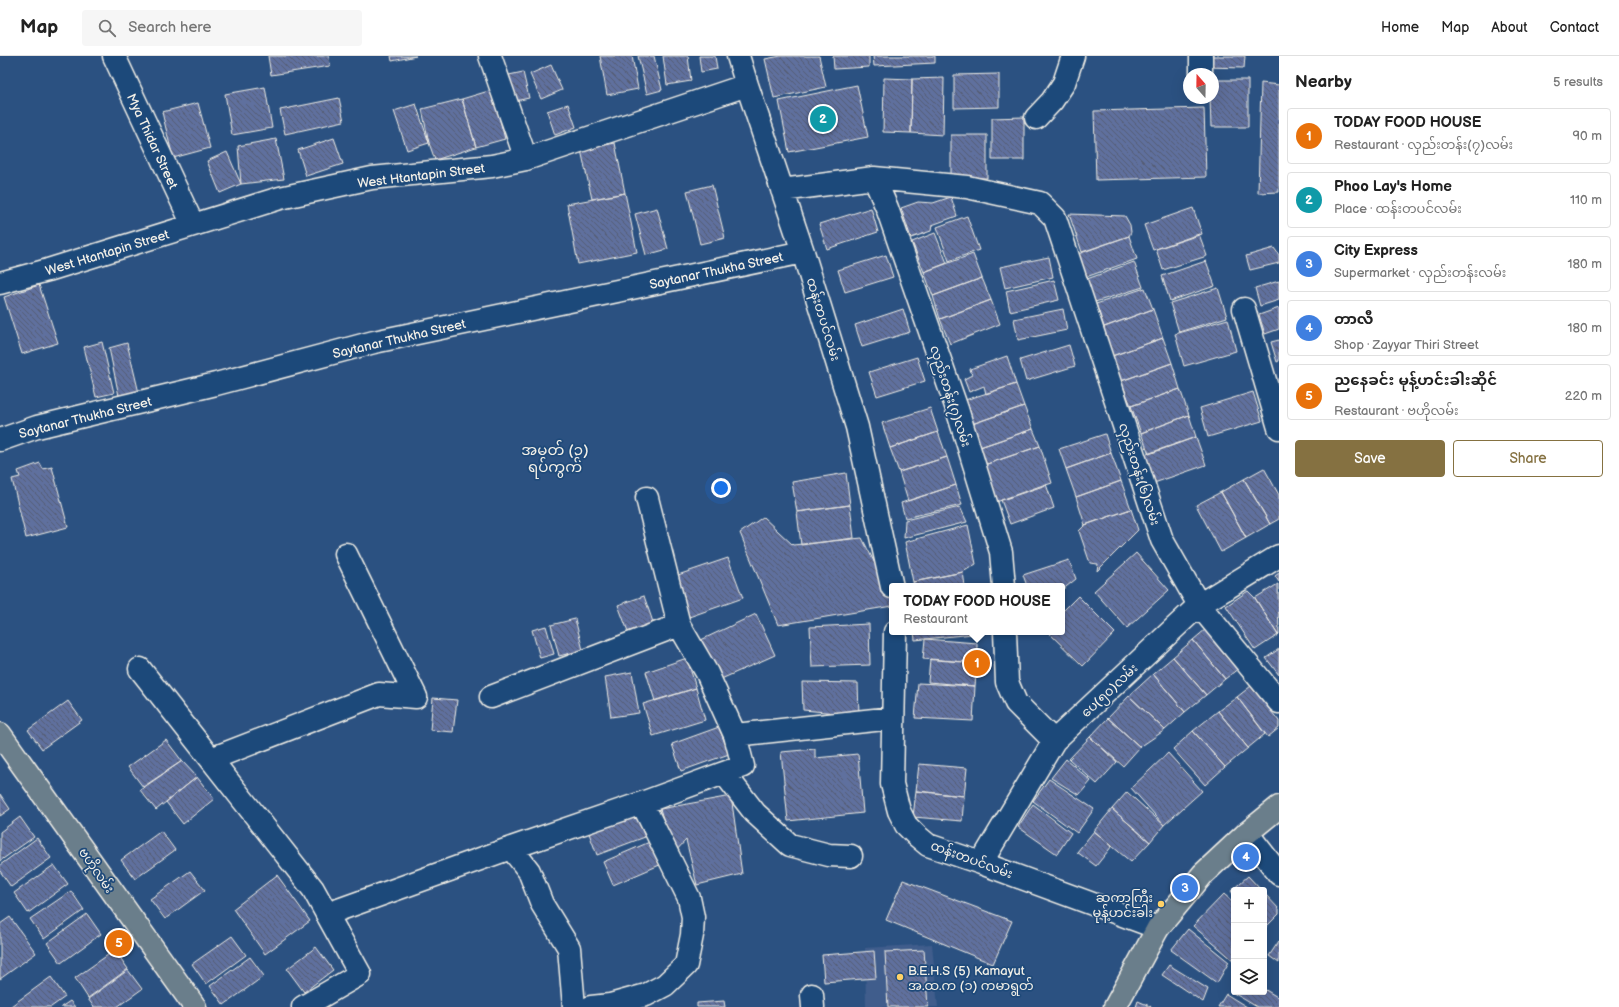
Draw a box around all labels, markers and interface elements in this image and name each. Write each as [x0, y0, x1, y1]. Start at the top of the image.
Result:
search box [82, 10, 362, 46]
text: Map [20, 16, 58, 39]
icon: search [96, 17, 118, 39]
text: Search here [128, 18, 211, 37]
text: Home [1381, 19, 1419, 36]
text: Map [1441, 19, 1469, 36]
text: About [1491, 19, 1528, 36]
text: Contact [1550, 19, 1599, 36]
north arrow [1183, 68, 1219, 104]
text: Nearby [1295, 72, 1352, 92]
text: 5 results [1553, 74, 1603, 90]
street label: Mya Thidar Street [123, 91, 181, 192]
pin: 2 [810, 104, 836, 134]
text: TODAY FOOD HOUSE [1334, 113, 1481, 132]
text: 1 [1306, 128, 1312, 144]
text: 90 m [1573, 128, 1602, 144]
text: Restaurant · လှည်းတန်း(၇)လမ်း [1334, 137, 1513, 153]
street label: West Htantapin Street [356, 160, 486, 192]
text: Phoo Lay's Home [1334, 177, 1452, 196]
text: 2 [1305, 192, 1313, 208]
text: 110 m [1570, 192, 1602, 208]
text: Place · ထန်းတပင်လမ်း [1334, 201, 1462, 217]
street label: West Htantapin Street [44, 227, 171, 279]
text: City Express [1334, 241, 1418, 260]
street label: Saytanar Thukha Street [648, 249, 785, 293]
text: 3 [1305, 256, 1313, 272]
text: 180 m [1567, 256, 1602, 272]
text: Supermarket · လှည်းတန်းလမ်း [1334, 265, 1506, 281]
street label: ထန်းတပင်လမ်း [801, 275, 844, 363]
text: တာလီ [1334, 310, 1373, 329]
street label: Saytanar Thukha Street [331, 316, 467, 362]
text: 4 [1305, 320, 1313, 336]
text: 180 m [1567, 320, 1602, 336]
text: Shop · Zayyar Thiri Street [1334, 337, 1479, 353]
street label: လှည်းတန်း(၇)လမ်း [924, 343, 975, 450]
text: ညနေခင်း မုန့်ဟင်းခါးဆိုင် [1334, 371, 1497, 390]
text: 5 [1305, 388, 1313, 404]
text: 220 m [1565, 388, 1602, 404]
street label: Saytanar Thukha Street [17, 394, 153, 442]
text: Restaurant · ဗဟိုလမ်း [1334, 403, 1459, 419]
street label: လှည်းတန်း(၆)လမ်း [1113, 421, 1164, 528]
district label: အမှတ် (၃) ရပ်ကွက် [521, 440, 589, 479]
button: Save [1295, 440, 1445, 477]
button: Share [1453, 440, 1603, 477]
your location [711, 478, 731, 498]
popup [889, 583, 1065, 635]
text: TODAY FOOD HOUSE [903, 592, 1051, 611]
text: Restaurant [903, 611, 968, 627]
pin: 1 [964, 648, 990, 678]
street label: ပေ(၅၀)လမ်း [1077, 660, 1143, 722]
street label: ထန်းတပင်လမ်း [928, 837, 1015, 884]
pin: 4 [1233, 842, 1259, 872]
street label: ဗဟိုလမ်း [73, 844, 118, 897]
pin: 3 [1172, 873, 1198, 903]
map controls [1231, 887, 1267, 995]
button: + [1231, 887, 1267, 923]
place label: ဆကာကြီး မုန့်ဟင်းခါး [1092, 889, 1153, 923]
marker: ဆကာကြီး မုန့်ဟင်းခါး [1156, 899, 1166, 909]
button: − [1231, 923, 1267, 959]
pin: 5 [106, 928, 132, 958]
button: layers [1231, 959, 1267, 995]
place label: B.E.H.S (5) Kamayut အ.ထ.က (၁) ကမာရွတ် [908, 963, 1034, 996]
marker: B.E.H.S (5) Kamayut အ.ထ.က (၁) ကမာရွတ် [895, 972, 905, 982]

